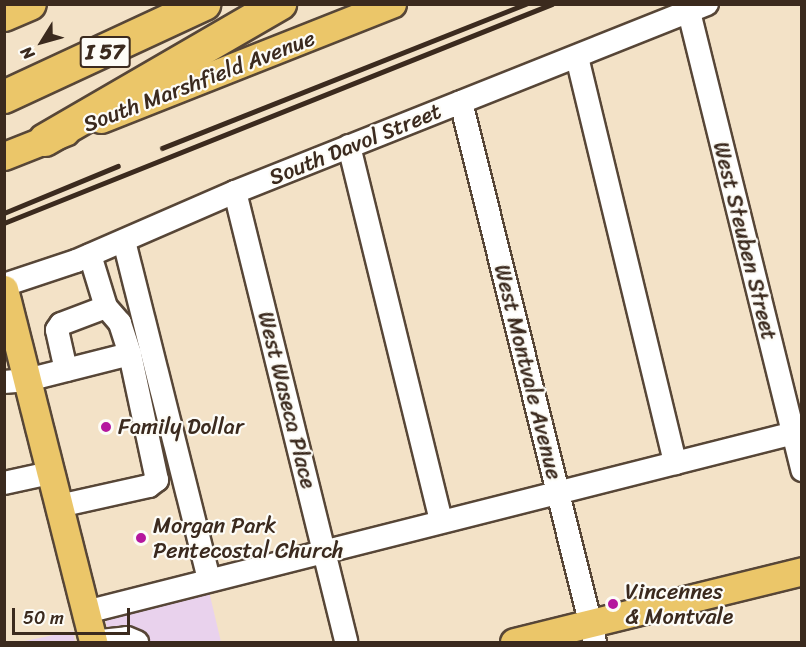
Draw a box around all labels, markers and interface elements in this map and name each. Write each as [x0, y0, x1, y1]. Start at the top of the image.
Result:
north arrow [12, 12, 72, 72]
street label: South Marshfield Avenue [80, 25, 318, 137]
road number: I 57 [80, 34, 130, 70]
text: N [12, 40, 42, 66]
street label: South Davol Street [264, 97, 446, 191]
street label: West Steuben Street [707, 139, 783, 343]
street label: West Montvale Avenue [489, 263, 567, 481]
street label: West Waseca Place [252, 308, 322, 492]
place label: Family Dollar [118, 414, 244, 440]
marker: Family Dollar [99, 420, 113, 434]
place label: Morgan Park Pentecostal Church [153, 512, 344, 564]
marker: Morgan Park Pentecostal Church [134, 531, 148, 545]
place label: Vincennes & Montvale [625, 578, 733, 630]
scale bar [15, 596, 134, 634]
marker: Vincennes & Montvale [606, 597, 620, 611]
text: 50 m [23, 602, 64, 634]

